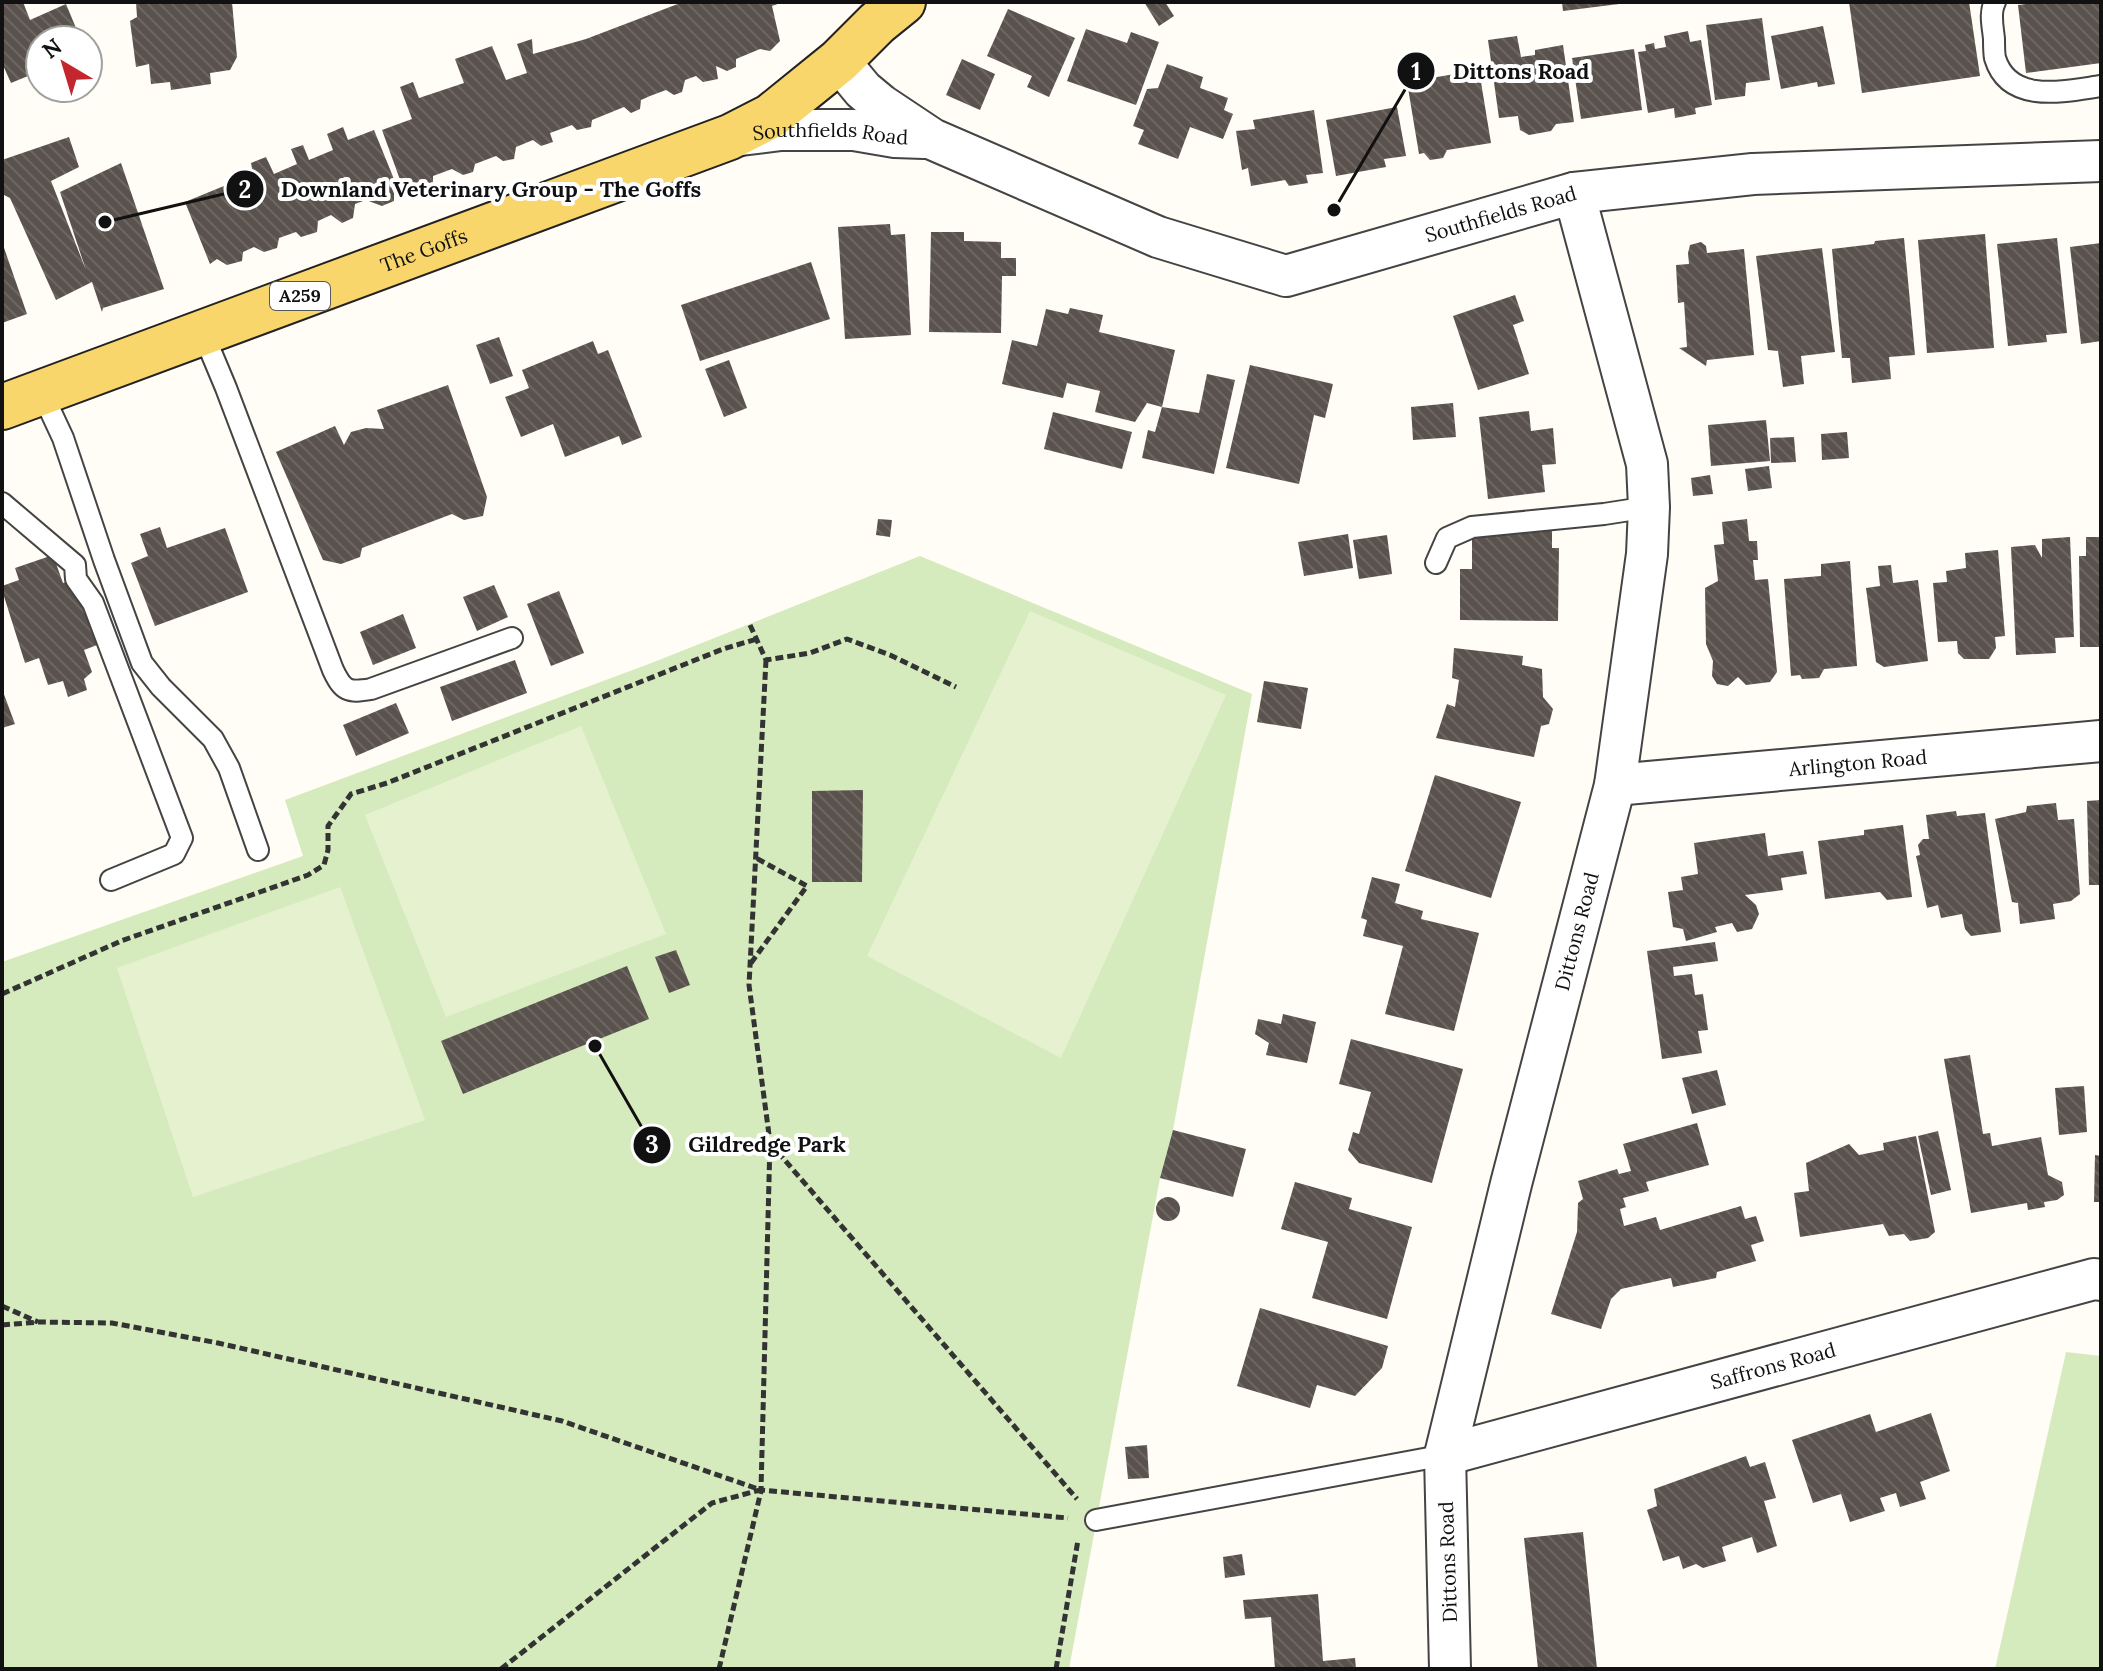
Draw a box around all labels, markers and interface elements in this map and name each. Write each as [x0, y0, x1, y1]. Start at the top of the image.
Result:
north arrow [24, 24, 104, 104]
text: N [36, 32, 67, 65]
callout: Dittons Road [1396, 48, 1605, 94]
text: 1 [1411, 56, 1421, 87]
text: Dittons Road [1453, 57, 1589, 85]
street label: Southfields Road [751, 117, 909, 149]
callout: Downland Veterinary Group - The Goffs [225, 166, 717, 212]
text: 2 [239, 174, 251, 205]
text: Downland Veterinary Group - The Goffs [281, 175, 701, 203]
street label: Southfields Road [1422, 180, 1579, 247]
street label: The Goffs [377, 223, 471, 278]
road number: A259 [270, 282, 330, 310]
street label: Arlington Road [1787, 744, 1928, 781]
street label: Dittons Road [1549, 869, 1604, 993]
callout: Gildredge Park [632, 1122, 862, 1168]
text: 3 [645, 1129, 659, 1160]
text: Gildredge Park [688, 1130, 846, 1158]
street label: Saffrons Road [1708, 1337, 1838, 1394]
street label: Dittons Road [1433, 1501, 1462, 1623]

